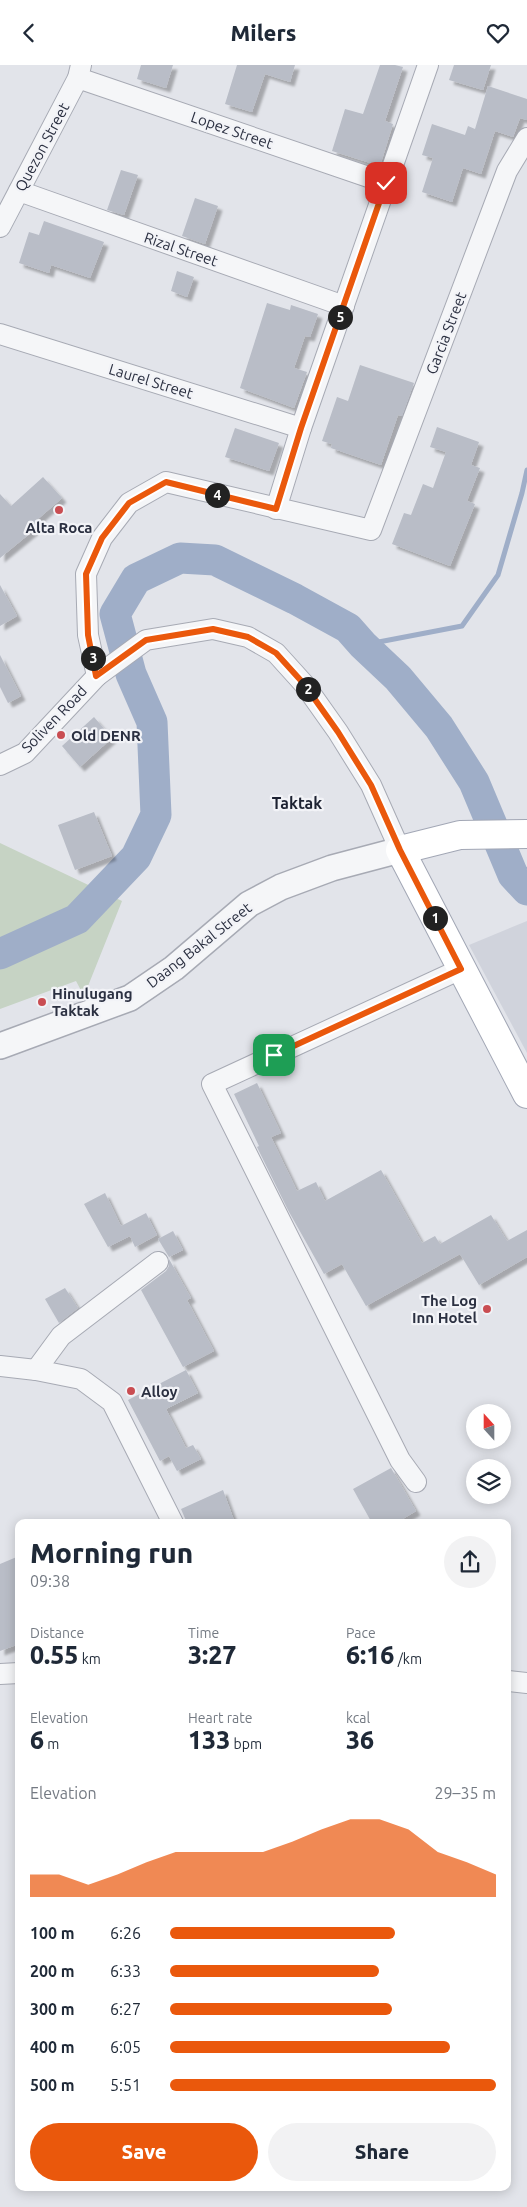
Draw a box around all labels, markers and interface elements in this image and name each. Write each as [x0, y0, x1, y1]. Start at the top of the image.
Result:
icon: back [15, 19, 43, 47]
icon: heart [484, 19, 512, 47]
text: Milers [231, 20, 296, 45]
street label: Quezon Street [12, 100, 73, 194]
street label: Lopez Street [189, 108, 275, 152]
pin [365, 162, 407, 204]
icon: check [372, 169, 400, 197]
street label: Rizal Street [142, 228, 220, 270]
street label: Garcia Street [422, 289, 470, 377]
pin: 5 [328, 305, 352, 329]
text: 5 [337, 309, 344, 325]
street label: Laurel Street [107, 360, 195, 402]
pin: 4 [204, 483, 230, 507]
text: 4 [214, 487, 221, 503]
marker: Alta Roca [53, 504, 65, 516]
place label: Alta Roca [26, 519, 92, 536]
pin: 3 [80, 645, 106, 671]
text: 3 [90, 650, 97, 666]
pin: 2 [296, 677, 320, 701]
text: 2 [305, 681, 312, 697]
street label: Soliven Road [18, 682, 90, 756]
place label: Old DENR [71, 727, 141, 744]
marker: Old DENR [55, 729, 67, 741]
district label: Taktak [272, 794, 322, 812]
street label: Daang Bakal Street [143, 899, 255, 991]
pin: 1 [422, 905, 448, 931]
text: 1 [432, 910, 439, 926]
place label: Hinulugang Taktak [52, 985, 133, 1019]
marker: Hinulugang Taktak [36, 996, 48, 1008]
pin [253, 1034, 295, 1076]
icon: arrive [260, 1041, 288, 1069]
place label: The Log Inn Hotel [412, 1292, 477, 1326]
marker: The Log Inn Hotel [481, 1303, 493, 1315]
place label: Alloy [141, 1383, 178, 1400]
marker: Alloy [125, 1385, 137, 1397]
north arrow [466, 1404, 511, 1449]
map controls [466, 1404, 511, 1504]
button: layers [466, 1459, 511, 1504]
button: share [444, 1536, 496, 1588]
text: Morning run [30, 1537, 193, 1568]
text: 09:38 [30, 1572, 70, 1590]
text: Distance [30, 1625, 84, 1641]
text: Time [188, 1625, 219, 1641]
text: Pace [346, 1625, 376, 1641]
text: 0.55 [30, 1641, 78, 1669]
text: 3:27 [188, 1641, 236, 1669]
text: 6:16 [346, 1641, 394, 1669]
text: km [78, 1651, 101, 1667]
text: /km [394, 1651, 422, 1667]
text: Elevation [30, 1710, 88, 1726]
text: Heart rate [188, 1710, 252, 1726]
text: kcal [346, 1710, 370, 1726]
text: 6 [30, 1726, 44, 1754]
text: 133 [188, 1726, 230, 1754]
text: 36 [346, 1726, 374, 1754]
text: m [44, 1736, 59, 1752]
text: bpm [230, 1736, 262, 1752]
text: Elevation [30, 1784, 97, 1802]
text: 29–35 m [434, 1784, 496, 1802]
text: 100 m [30, 1924, 75, 1942]
text: 6:26 [110, 1924, 141, 1942]
text: 200 m [30, 1962, 75, 1980]
text: 6:33 [110, 1962, 141, 1980]
text: 300 m [30, 2000, 75, 2018]
text: 6:27 [110, 2000, 141, 2018]
text: 400 m [30, 2038, 75, 2056]
text: 6:05 [110, 2038, 141, 2056]
text: 500 m [30, 2076, 75, 2094]
text: 5:51 [110, 2076, 141, 2094]
button: Save [30, 2123, 258, 2181]
button: Share [268, 2123, 496, 2181]

